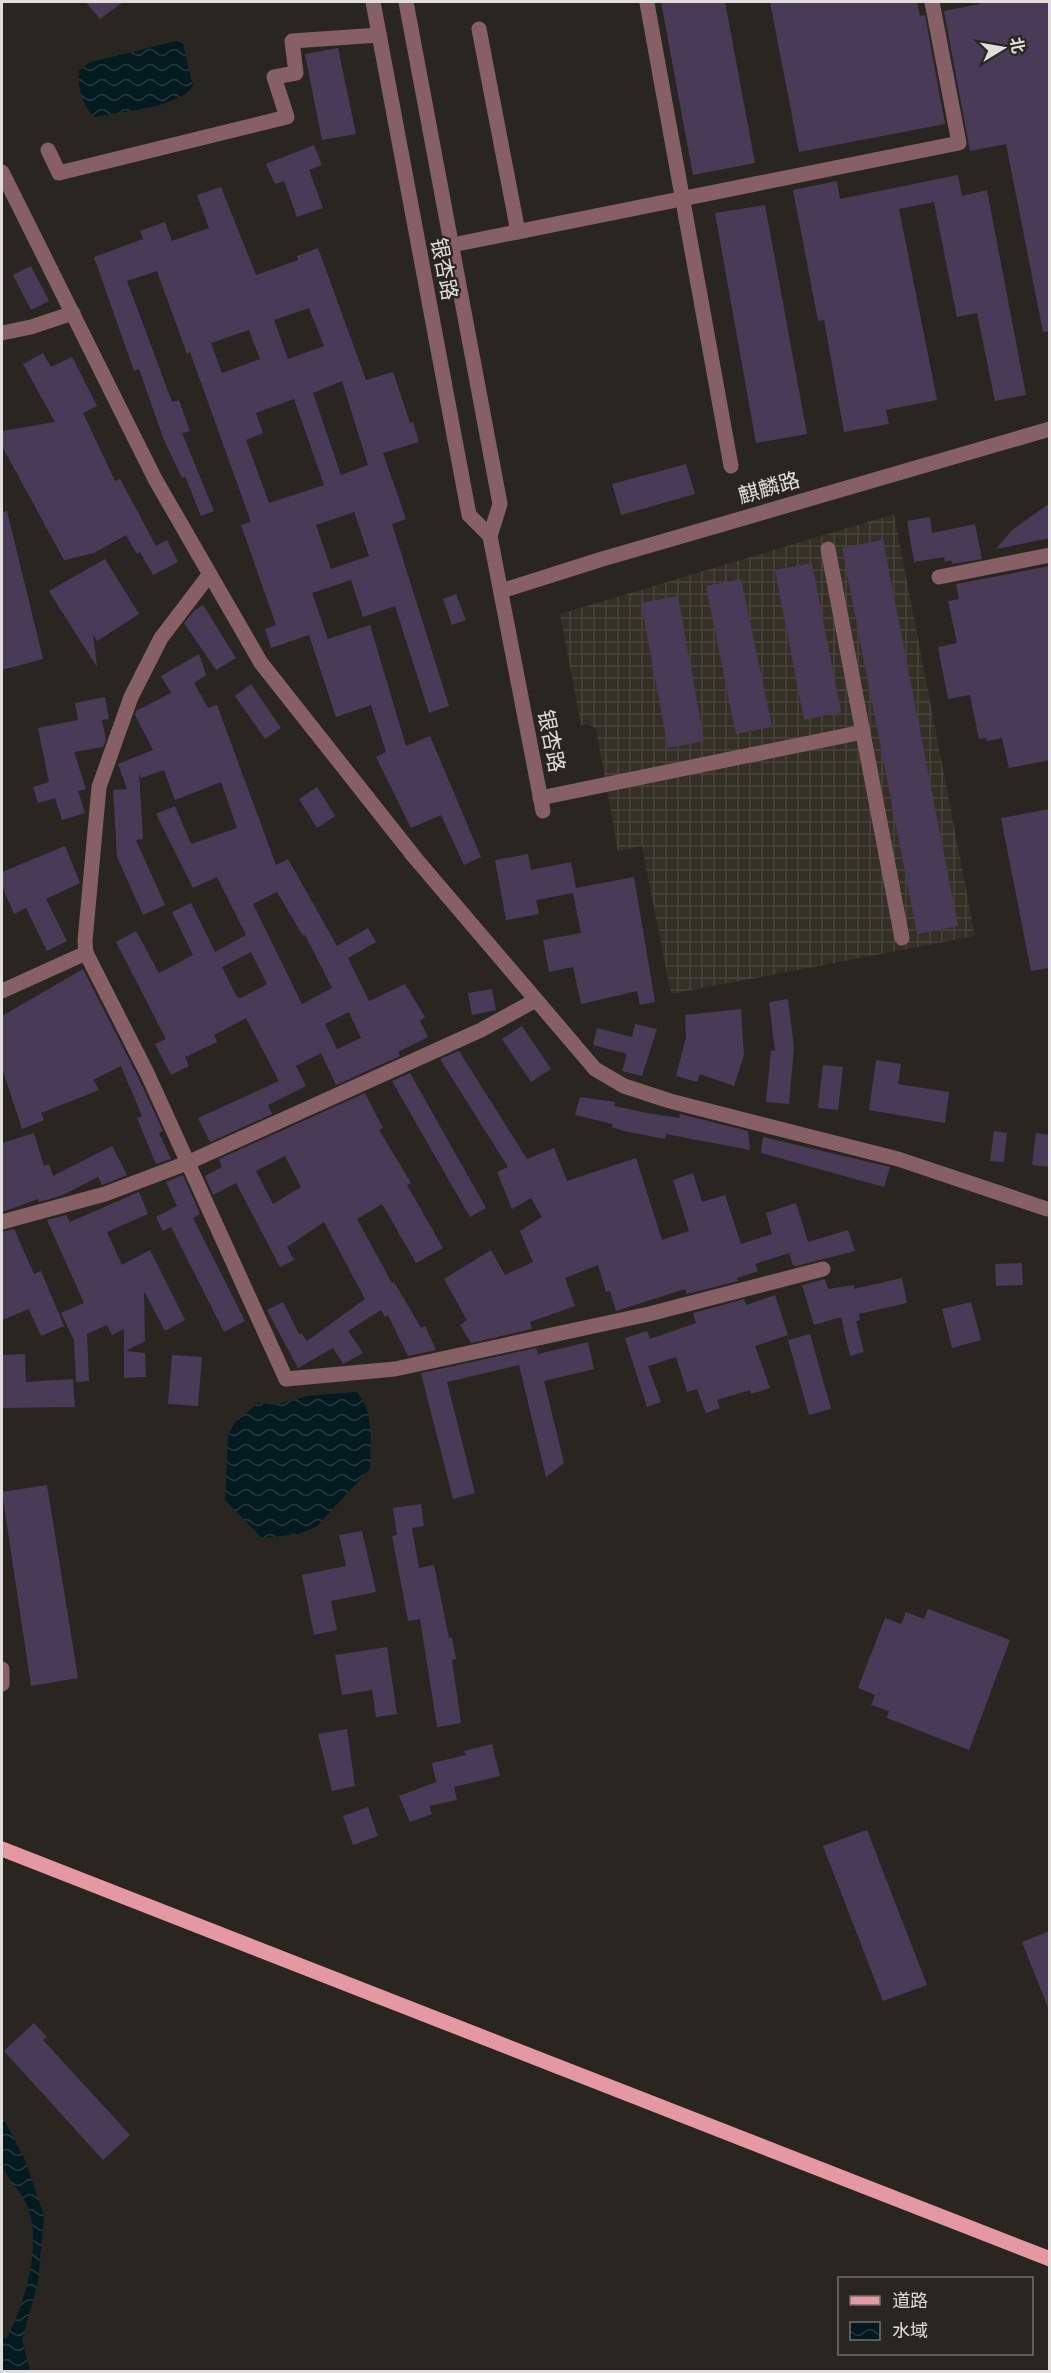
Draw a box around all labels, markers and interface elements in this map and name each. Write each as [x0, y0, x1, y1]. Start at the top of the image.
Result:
north arrow [973, 18, 1033, 78]
text: 北 [1006, 35, 1029, 55]
street label: 银杏路 [425, 235, 464, 302]
street label: 麒麟路 [735, 466, 803, 509]
street label: 银杏路 [532, 707, 571, 774]
legend [838, 2277, 1033, 2355]
text: 道路 [892, 2289, 928, 2312]
text: 水域 [892, 2319, 928, 2342]

